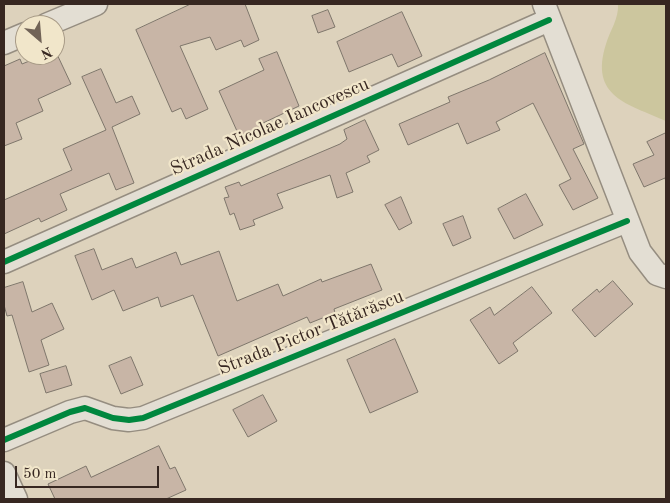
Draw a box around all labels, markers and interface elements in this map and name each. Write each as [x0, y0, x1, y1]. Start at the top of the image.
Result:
north arrow [15, 15, 65, 65]
text: N [38, 44, 54, 61]
street label: Strada Nicolae Iancovescu [167, 73, 373, 181]
street label: Strada Pictor Tătărăscu [215, 285, 407, 381]
scale bar [18, 456, 161, 488]
text: 50 m [23, 467, 57, 482]

